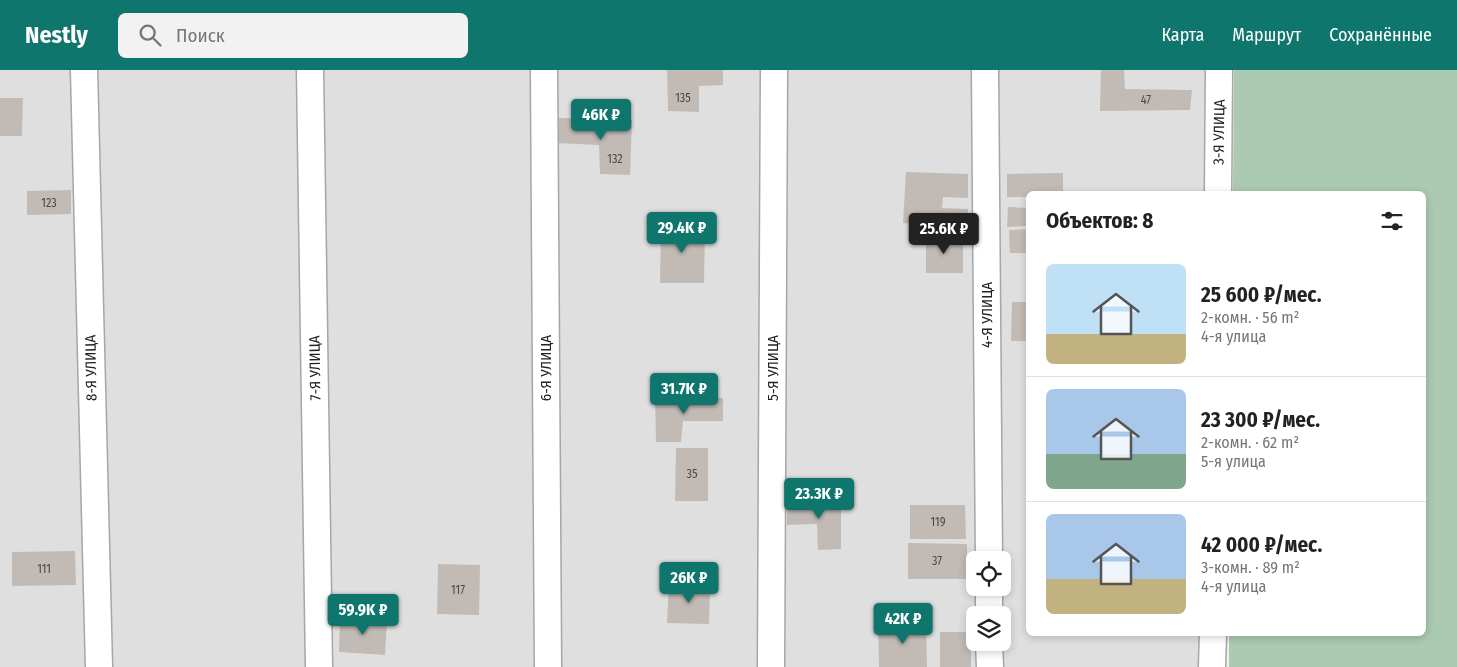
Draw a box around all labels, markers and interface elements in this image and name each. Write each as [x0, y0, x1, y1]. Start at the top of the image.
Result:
search box [118, 13, 468, 58]
text: Nestly [25, 21, 88, 49]
icon: search [136, 21, 164, 49]
text: Поиск [176, 24, 225, 47]
text: Карта [1161, 24, 1204, 46]
text: Маршрут [1232, 24, 1301, 46]
text: Сохранённые [1329, 24, 1432, 46]
house number: 135 [675, 91, 691, 105]
house number: 47 [1141, 93, 1151, 107]
pin: 46K ₽ [566, 98, 636, 141]
street label: 3-Я УЛИЦА [1209, 99, 1229, 165]
text: 46K ₽ [582, 105, 620, 124]
house number: 132 [607, 152, 623, 166]
house number: 123 [41, 196, 57, 210]
icon: filters [1378, 207, 1406, 235]
text: Объектов: 8 [1046, 208, 1153, 234]
pin: 29.4K ₽ [636, 212, 728, 254]
pin: 25.6K ₽ [898, 212, 990, 255]
text: 29.4K ₽ [658, 218, 706, 237]
text: 25.6K ₽ [920, 219, 968, 238]
street label: 4-Я УЛИЦА [978, 282, 996, 348]
text: 25 600 ₽/мес. [1201, 282, 1322, 308]
icon: home [1086, 284, 1146, 344]
text: 2-комн. · 56 m² [1201, 308, 1299, 327]
text: 4-я улица [1201, 327, 1266, 346]
street label: 8-Я УЛИЦА [81, 335, 101, 401]
street label: 7-Я УЛИЦА [305, 335, 325, 401]
street label: 6-Я УЛИЦА [537, 335, 555, 401]
street label: 5-Я УЛИЦА [764, 335, 782, 401]
pin: 31.7K ₽ [638, 372, 730, 415]
text: 31.7K ₽ [661, 379, 707, 398]
text: 23 300 ₽/мес. [1201, 407, 1320, 433]
icon: home [1086, 409, 1146, 469]
text: 2-комн. · 62 m² [1201, 433, 1299, 452]
text: 5-я улица [1201, 452, 1266, 471]
house number: 35 [687, 467, 698, 481]
pin: 23.3K ₽ [773, 478, 865, 520]
text: 23.3K ₽ [795, 484, 843, 503]
house number: 119 [930, 515, 946, 529]
text: 42 000 ₽/мес. [1201, 532, 1322, 558]
icon: home [1086, 534, 1146, 594]
map controls [966, 551, 1011, 651]
button: locate [966, 551, 1011, 596]
house number: 37 [932, 554, 942, 568]
text: 3-комн. · 89 m² [1201, 558, 1300, 577]
house number: 111 [37, 562, 51, 576]
pin: 26K ₽ [654, 562, 724, 604]
text: 26K ₽ [670, 568, 708, 587]
text: 4-я улица [1201, 577, 1266, 596]
house number: 117 [451, 583, 465, 597]
pin: 59.9K ₽ [317, 594, 409, 636]
text: 59.9K ₽ [339, 600, 387, 619]
pin: 42K ₽ [868, 602, 938, 645]
button: layers [966, 606, 1011, 651]
text: 42K ₽ [885, 609, 921, 628]

